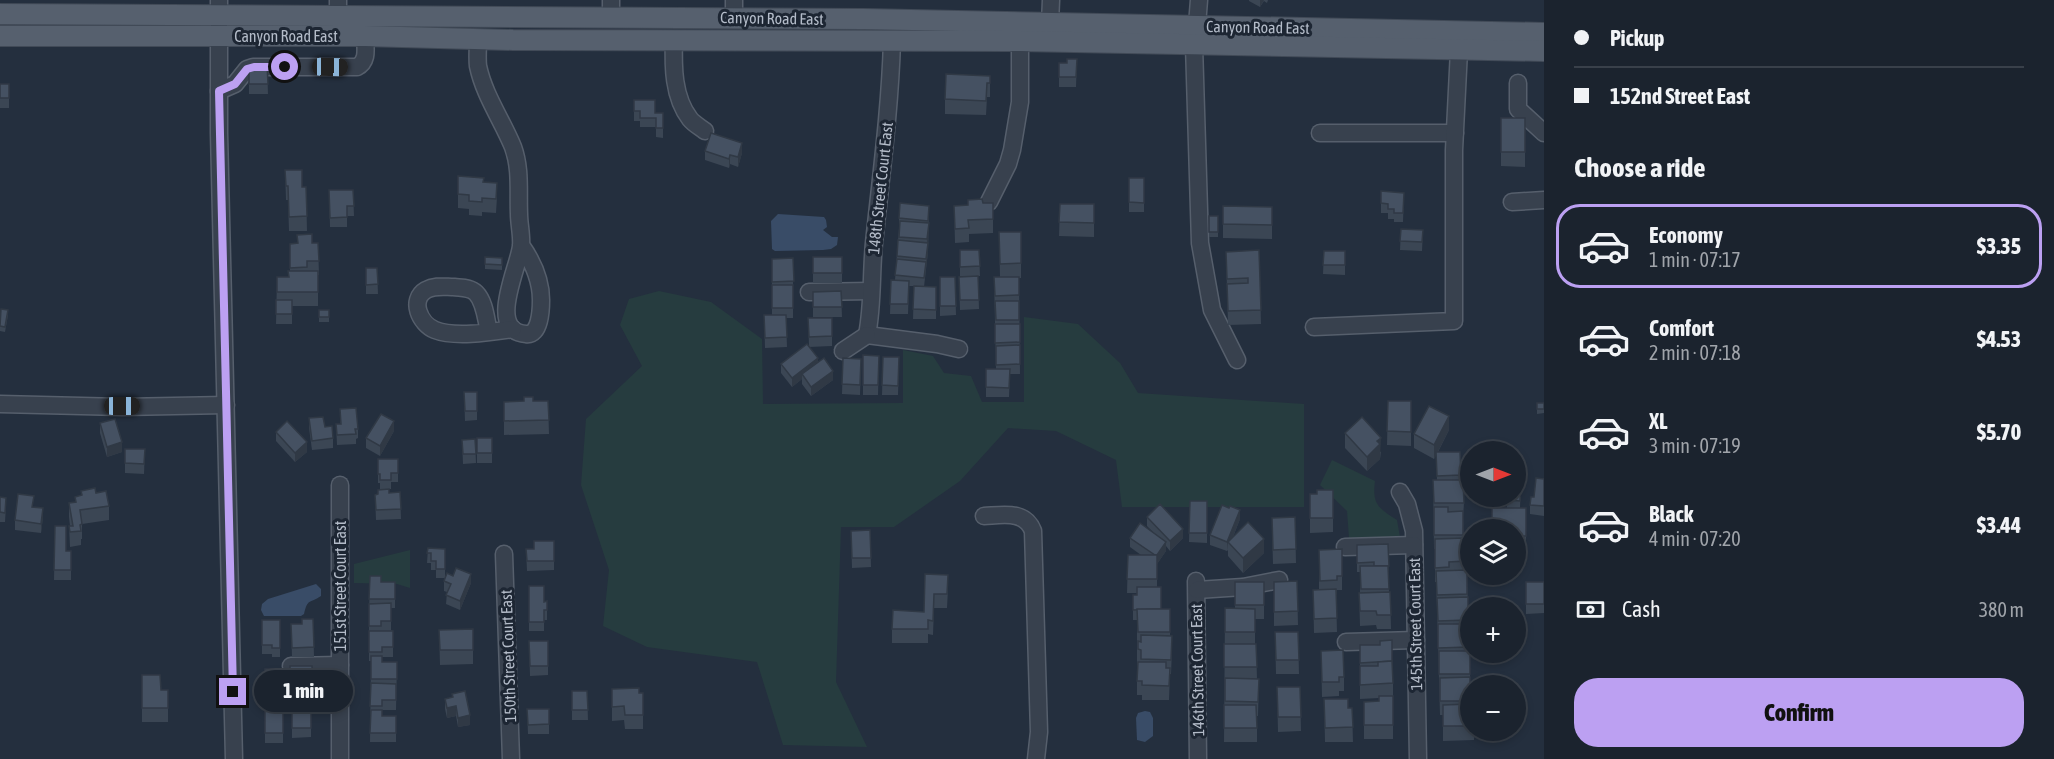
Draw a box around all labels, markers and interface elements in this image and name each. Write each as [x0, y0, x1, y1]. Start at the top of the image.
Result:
street label: Canyon Road East [720, 8, 824, 29]
street label: Canyon Road East [1206, 17, 1310, 38]
text: Pickup [1610, 25, 1665, 51]
street label: Canyon Road East [234, 27, 338, 46]
route start [271, 53, 298, 80]
car [312, 58, 348, 76]
text: 152nd Street East [1610, 83, 1750, 109]
street label: 148th Street Court East [864, 121, 896, 255]
text: Choose a ride [1574, 152, 1706, 183]
icon: car [1577, 219, 1631, 273]
text: Economy [1649, 222, 1723, 248]
text: $3.35 [1977, 233, 2021, 259]
text: 1 min · 07:17 [1649, 248, 1741, 271]
icon: car [1577, 312, 1631, 366]
text: Comfort [1649, 315, 1714, 341]
text: $4.53 [1977, 326, 2021, 352]
text: 2 min · 07:18 [1649, 341, 1741, 364]
car [104, 397, 140, 415]
icon: car [1577, 405, 1631, 459]
text: XL [1649, 408, 1667, 434]
text: $5.70 [1977, 419, 2021, 445]
text: 3 min · 07:19 [1649, 434, 1741, 457]
north arrow [1460, 441, 1526, 507]
map controls [1460, 441, 1526, 741]
icon: car [1577, 498, 1631, 552]
text: Black [1649, 501, 1693, 527]
text: $3.44 [1977, 512, 2021, 538]
button: layers [1460, 519, 1526, 585]
street label: 151st Street Court East [331, 520, 349, 651]
text: 4 min · 07:20 [1649, 527, 1741, 550]
street label: 145th Street Court East [1405, 557, 1425, 691]
street label: 150th Street Court East [497, 589, 519, 723]
icon: cash [1574, 593, 1607, 626]
text: Cash [1622, 596, 1661, 622]
button: + [1460, 597, 1526, 663]
text: 380 m [1979, 598, 2024, 621]
street label: 146th Street Court East [1187, 603, 1207, 737]
callout: 1 min [254, 671, 353, 713]
button: − [1460, 675, 1526, 741]
route end [219, 678, 246, 705]
button: Confirm [1574, 678, 2024, 747]
text: 1 min [283, 679, 324, 702]

